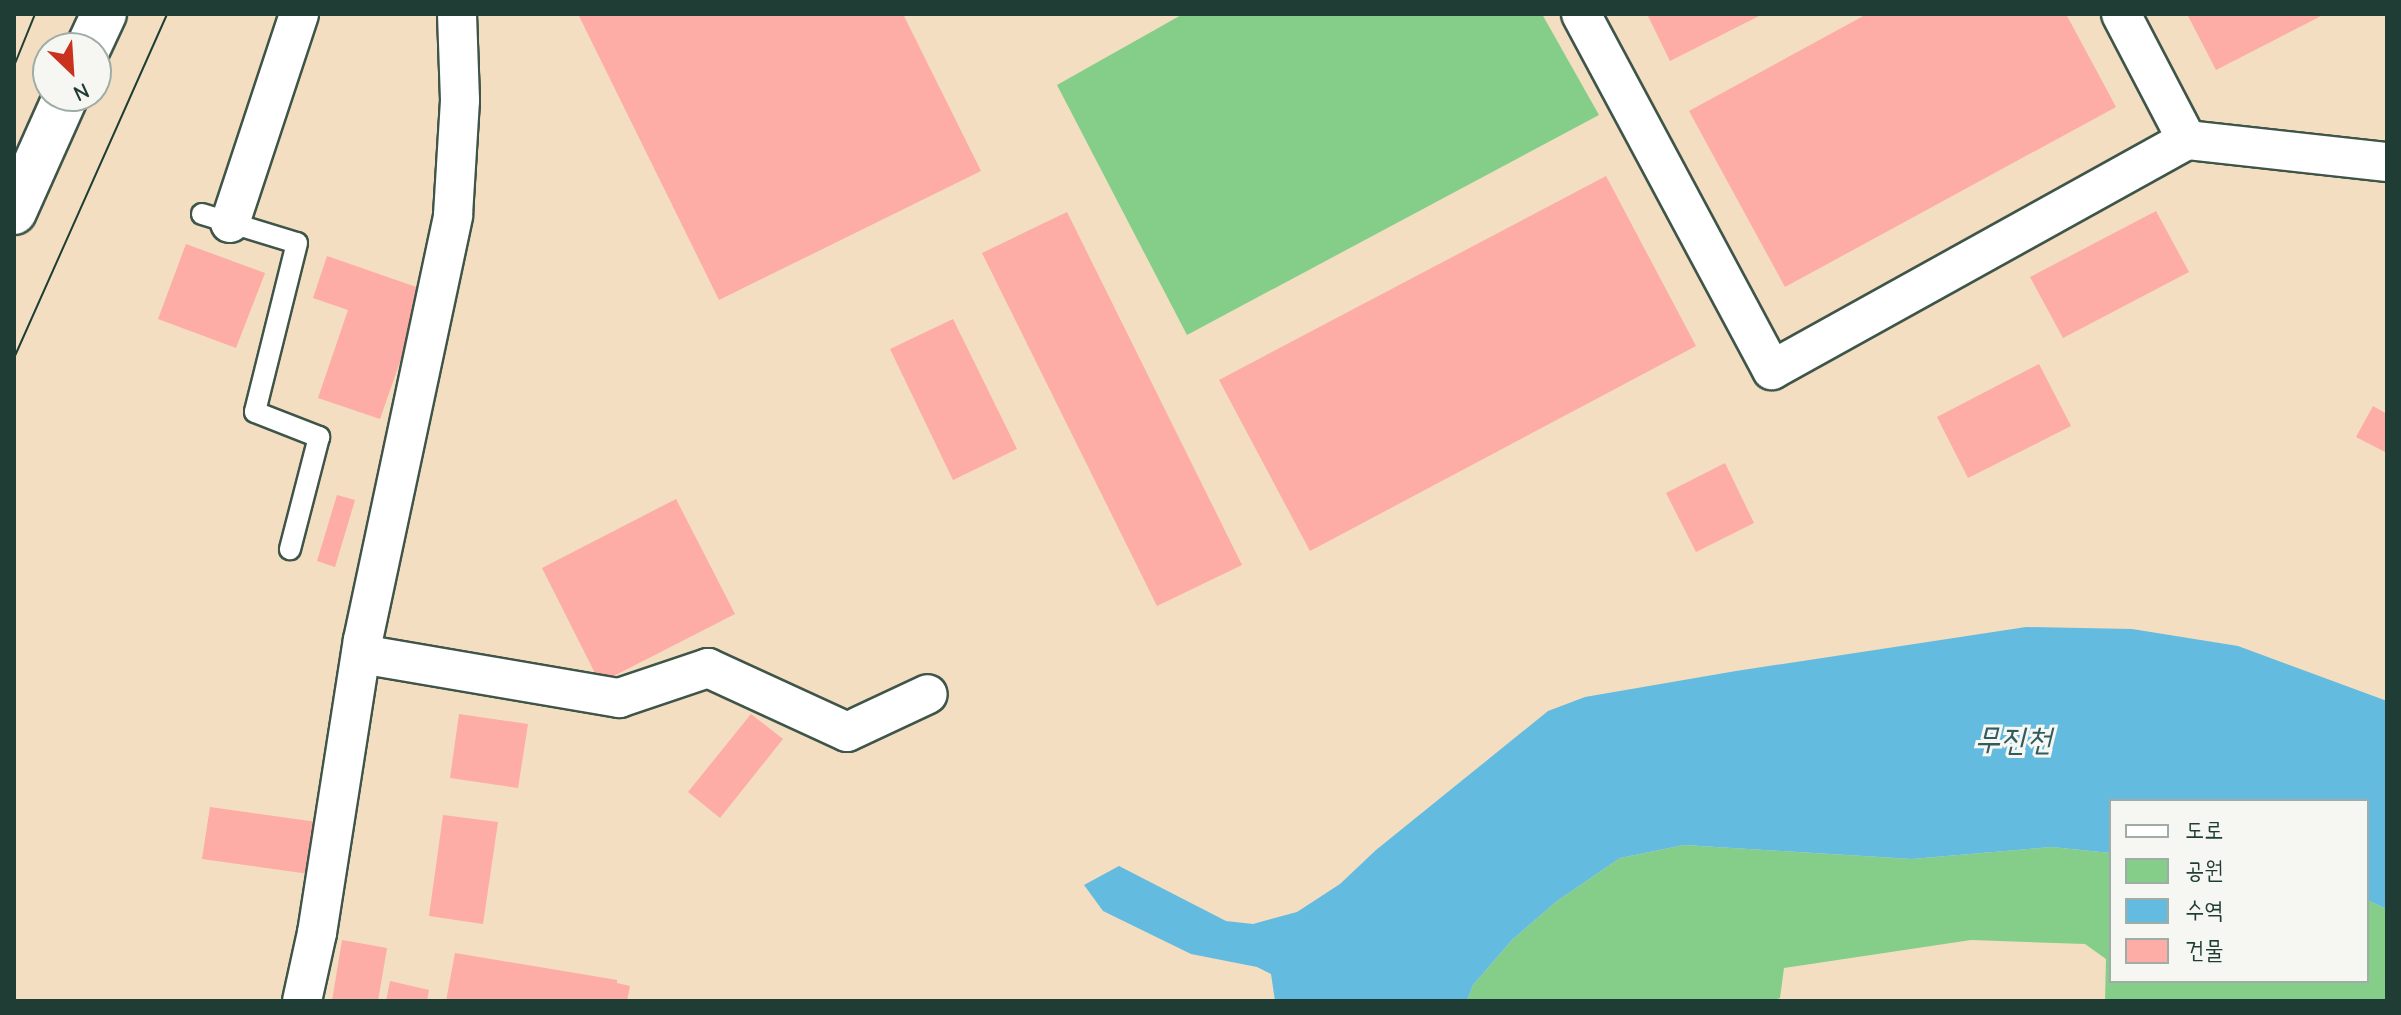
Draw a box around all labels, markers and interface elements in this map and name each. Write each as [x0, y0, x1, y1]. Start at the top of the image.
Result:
north arrow [32, 32, 112, 112]
text: N [69, 77, 93, 107]
water label: 무진천 [1974, 721, 2052, 759]
legend [2109, 799, 2369, 983]
text: 도로 [2185, 816, 2224, 844]
text: 공원 [2185, 856, 2224, 884]
text: 수역 [2185, 896, 2224, 924]
text: 건물 [2185, 936, 2224, 964]

